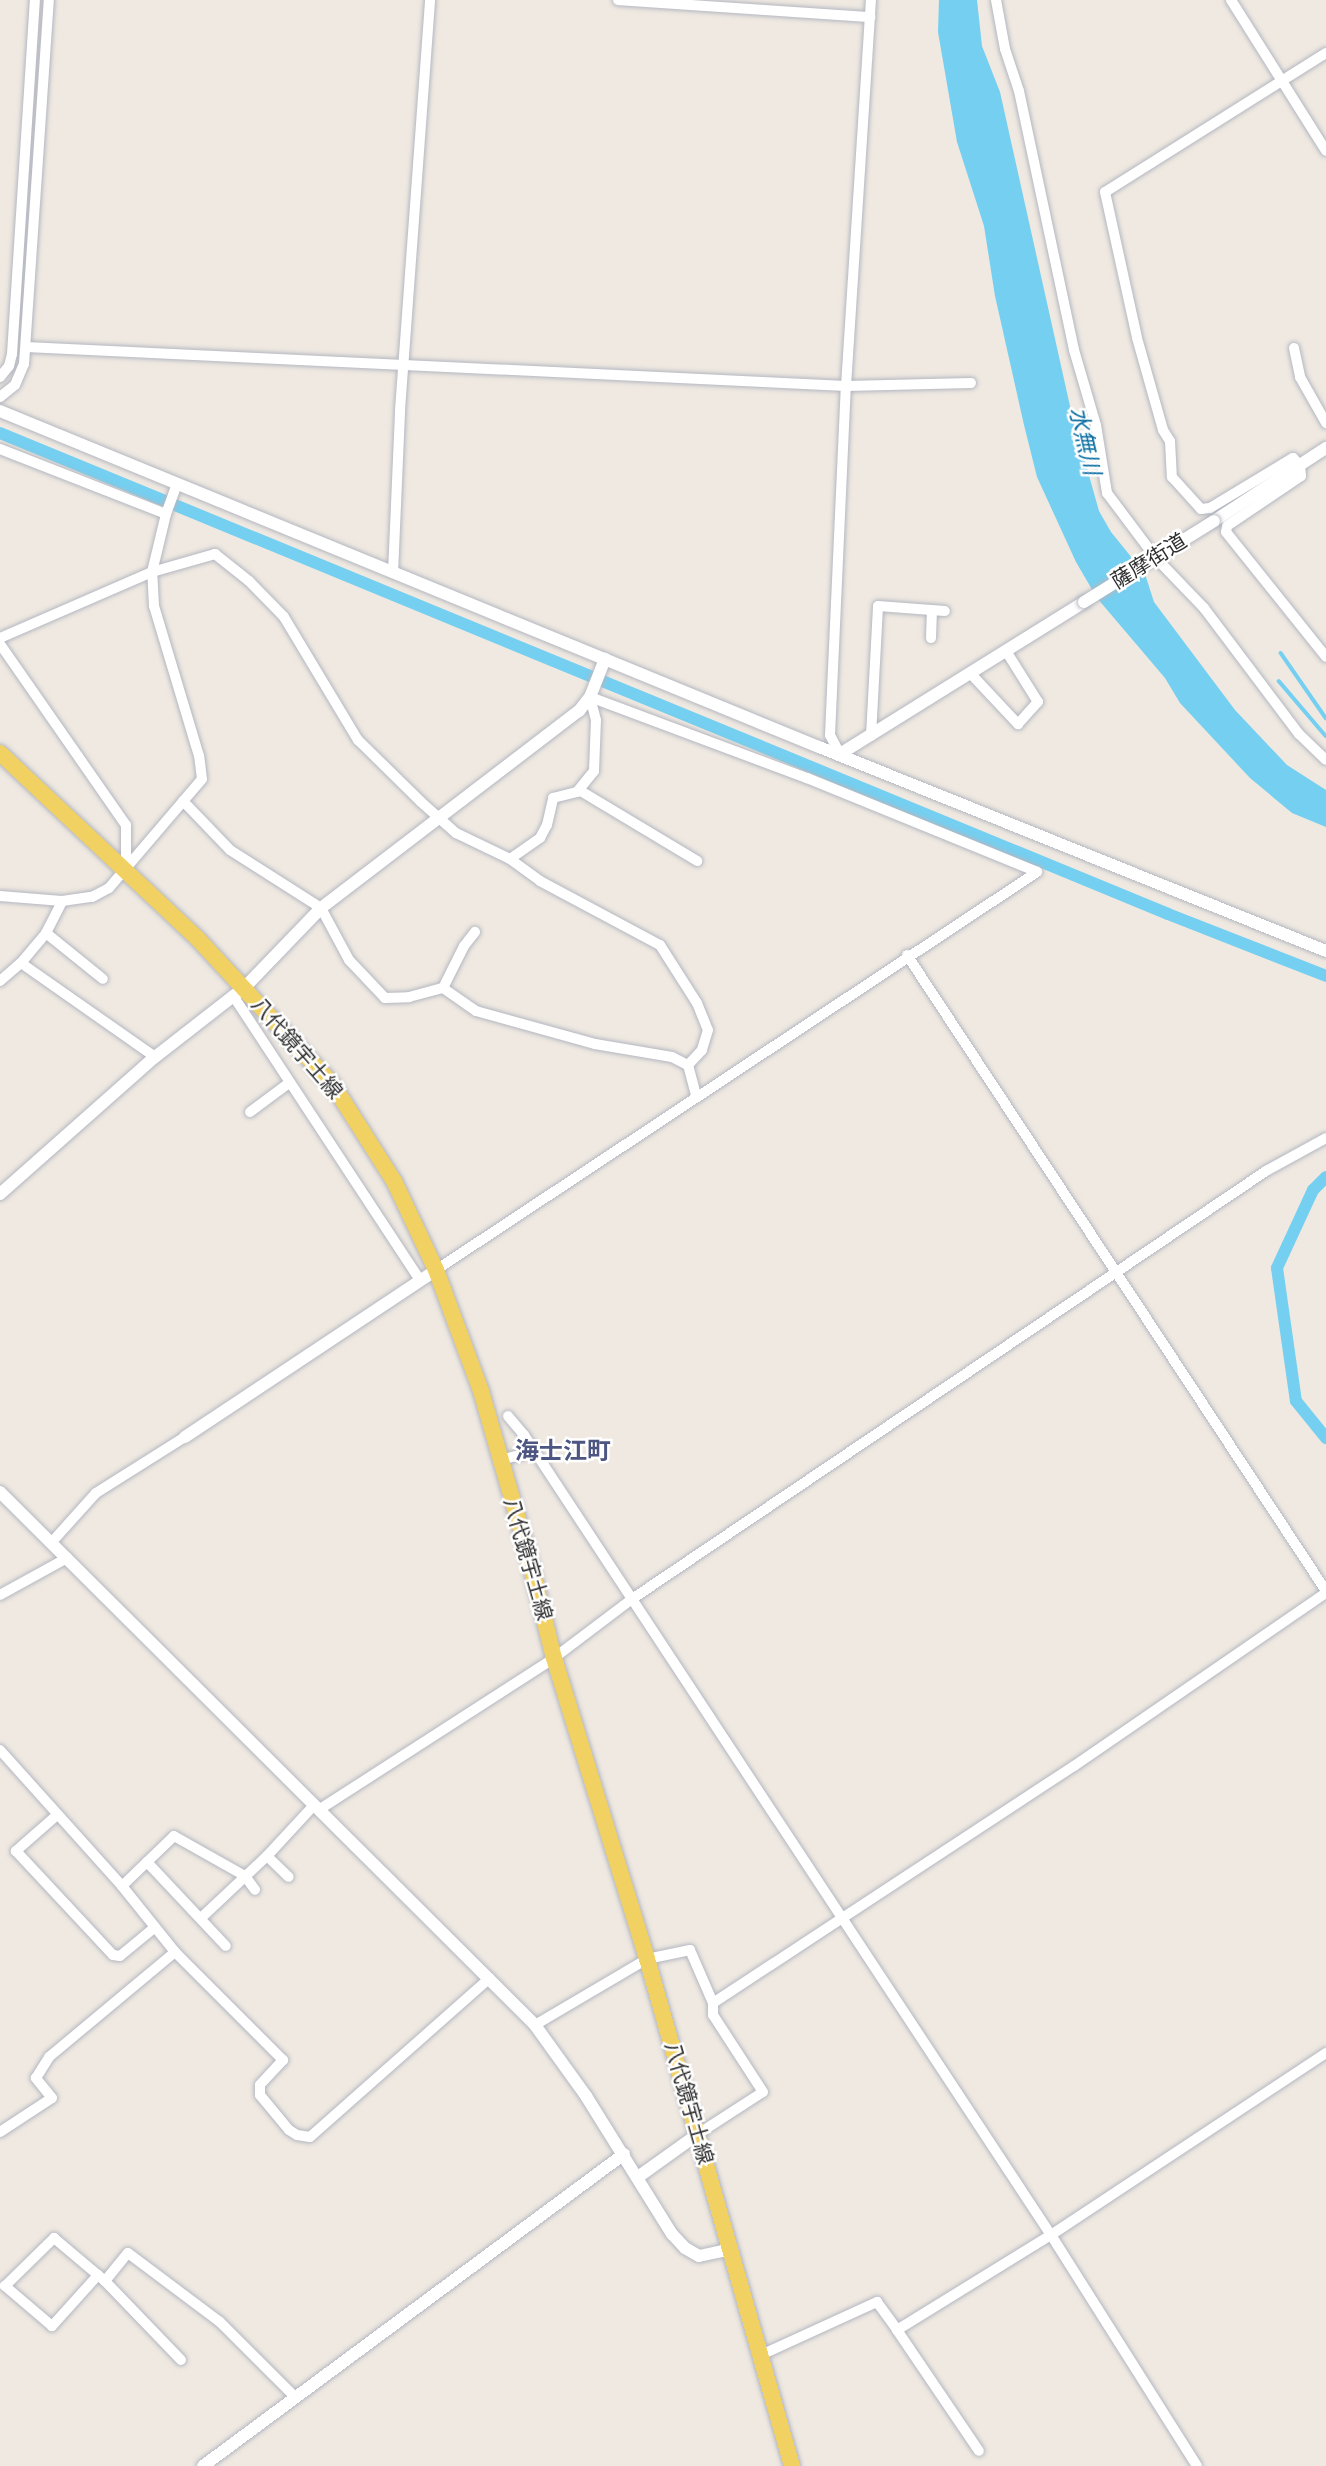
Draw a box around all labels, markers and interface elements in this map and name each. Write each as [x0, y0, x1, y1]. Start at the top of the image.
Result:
water label: 水無川 [1064, 404, 1106, 478]
street label: 薩摩街道 [1107, 528, 1191, 594]
street label: 八代鏡宇土線 [246, 992, 348, 1104]
district label: 海士江町 [515, 1438, 611, 1466]
street label: 八代鏡宇土線 [499, 1495, 557, 1623]
street label: 八代鏡宇土線 [660, 2039, 718, 2167]

